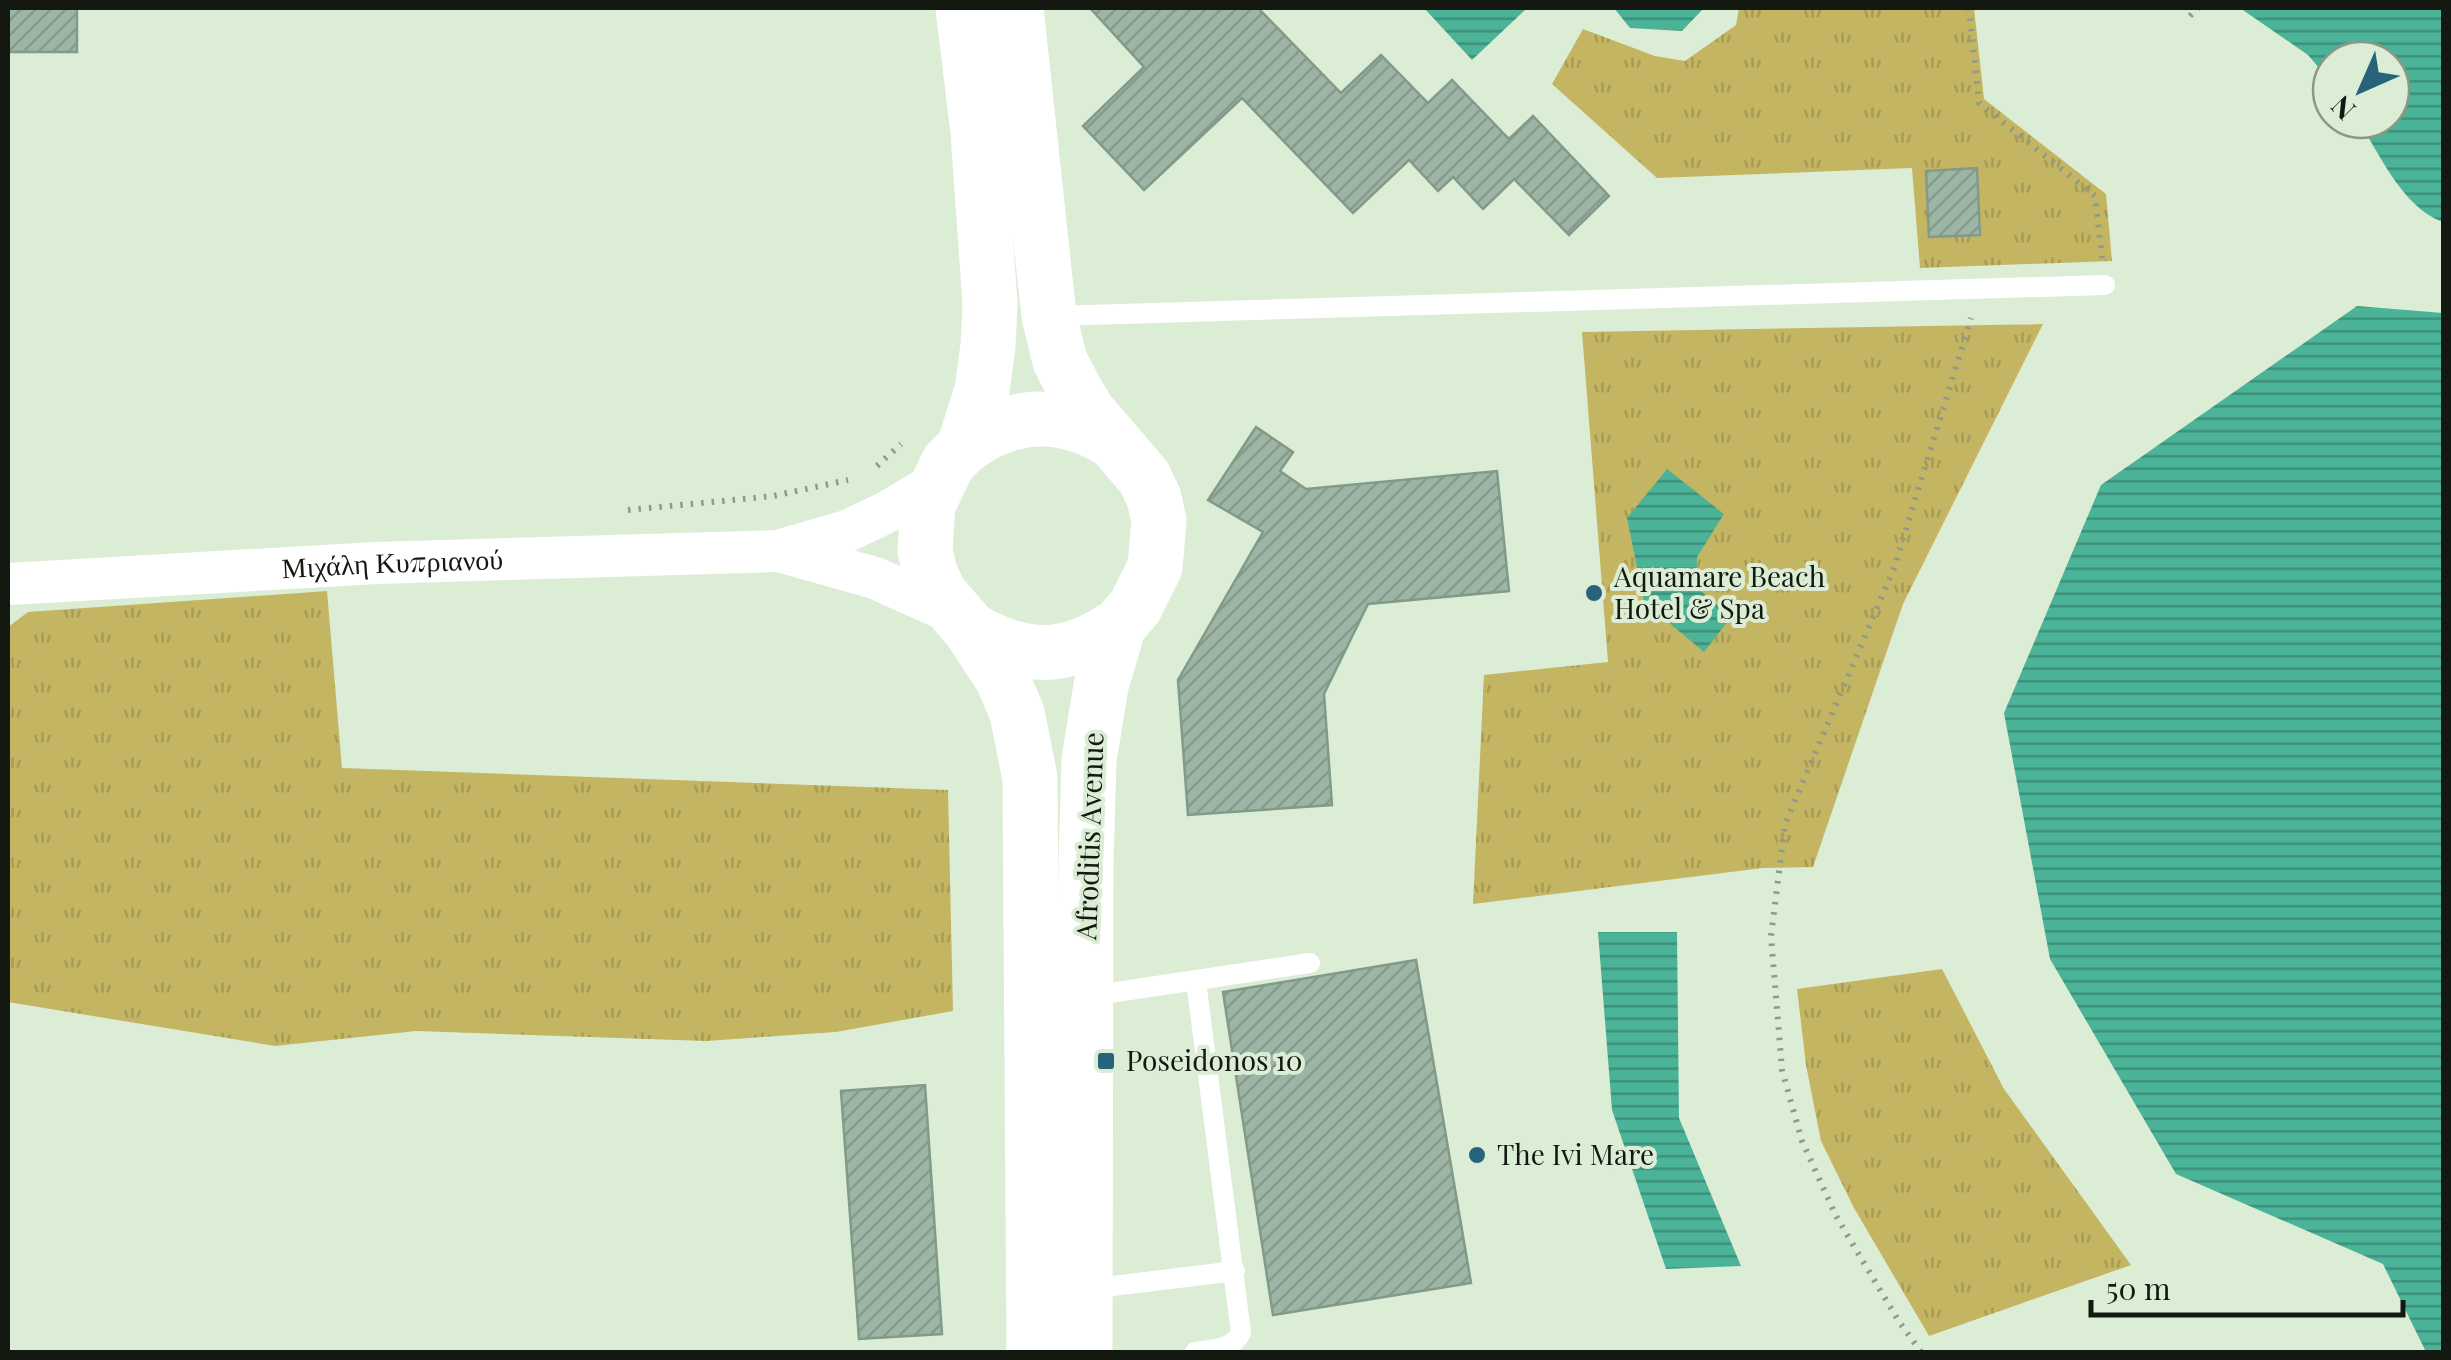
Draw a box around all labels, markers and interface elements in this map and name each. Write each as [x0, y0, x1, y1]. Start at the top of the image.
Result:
north arrow [2311, 40, 2411, 140]
text: N [2322, 89, 2362, 129]
street label: Μιχάλη Κυπριανού [281, 539, 504, 585]
place label: Aquamare Beach Hotel & Spa [1613, 557, 1826, 626]
marker: Aquamare Beach Hotel & Spa [1583, 582, 1605, 604]
street label: Afroditis Avenue [1066, 732, 1111, 941]
place label: Poseidonos 10 [1126, 1041, 1303, 1078]
marker: Poseidonos 10 [1095, 1050, 1117, 1072]
place label: The Ivi Mare [1497, 1135, 1654, 1172]
marker: The Ivi Mare [1466, 1144, 1488, 1166]
scale bar [2091, 1255, 2404, 1317]
text: 50 m [2106, 1268, 2171, 1308]

